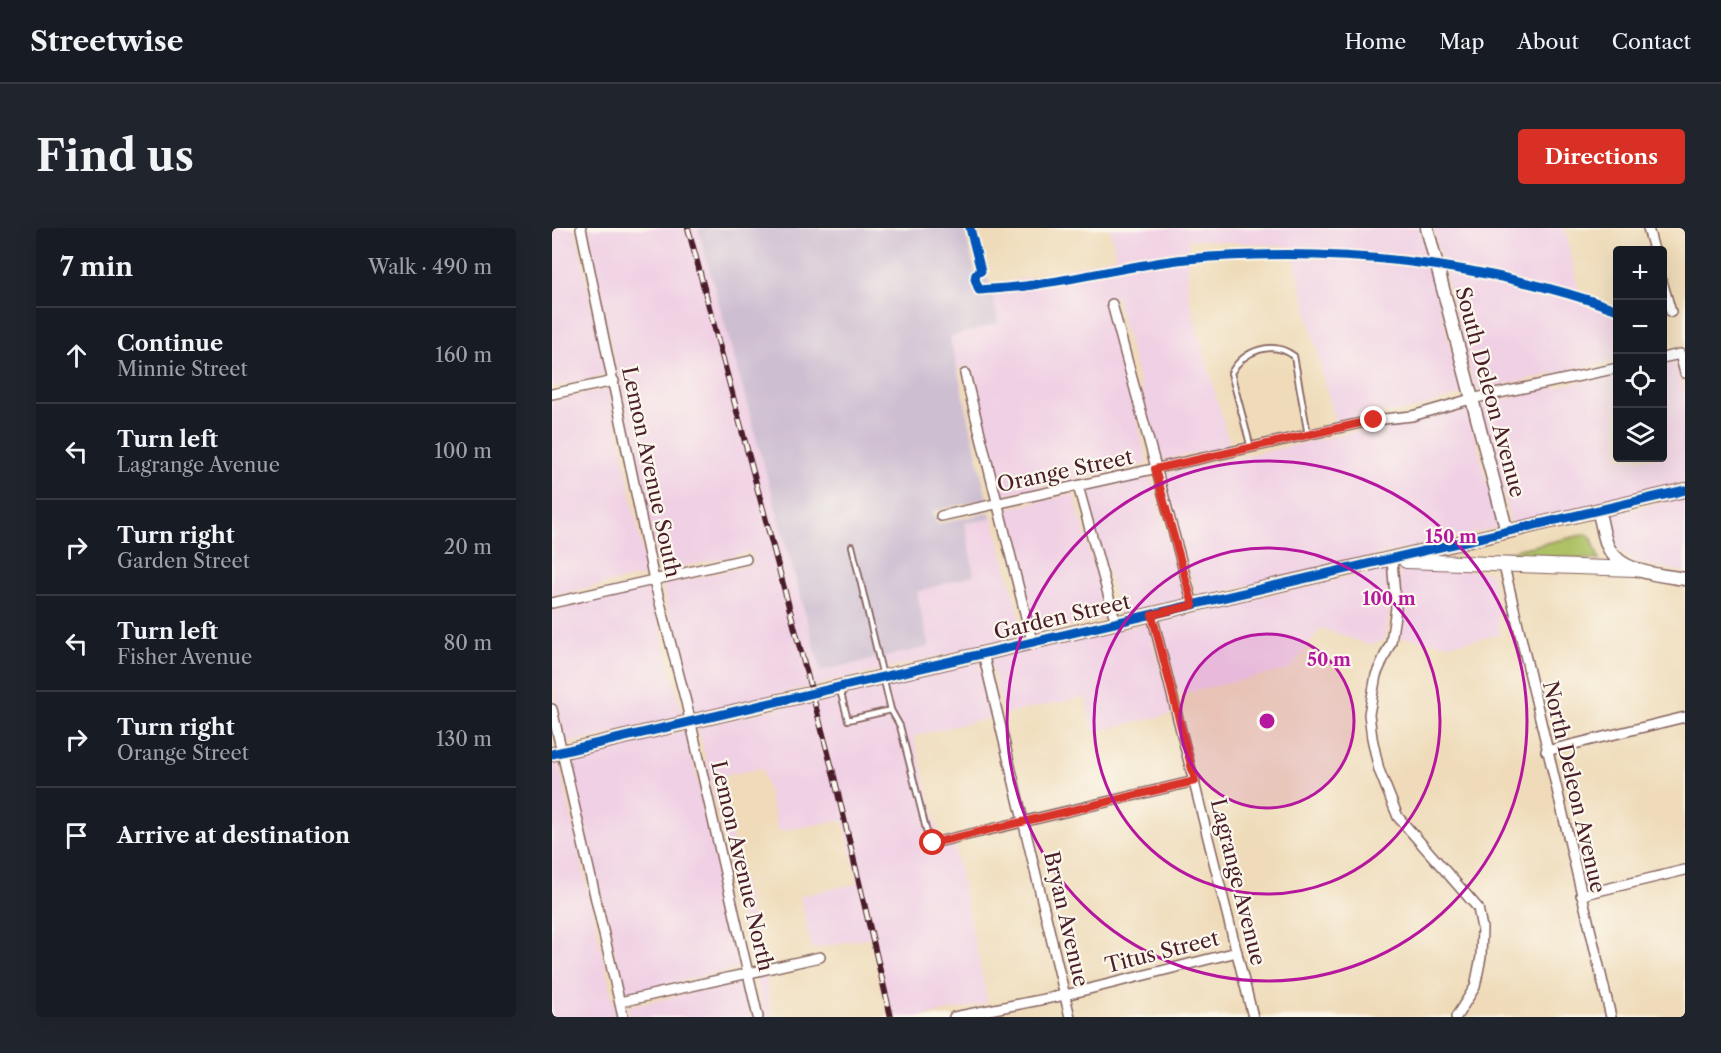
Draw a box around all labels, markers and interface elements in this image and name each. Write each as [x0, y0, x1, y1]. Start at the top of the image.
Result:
text: Streetwise [30, 24, 184, 58]
text: Home [1345, 29, 1406, 54]
text: Map [1439, 29, 1484, 54]
text: About [1517, 29, 1579, 54]
text: Contact [1612, 29, 1691, 54]
button: Directions [1518, 129, 1685, 184]
text: Find us [36, 130, 194, 182]
map controls [1613, 246, 1667, 462]
button: + [1613, 246, 1667, 300]
text: 7 min [60, 251, 133, 283]
text: Walk · 490 m [368, 255, 492, 279]
street label: South Deleon Avenue [1450, 284, 1531, 500]
button: − [1613, 300, 1667, 354]
text: Continue [117, 330, 223, 357]
icon: ahead [60, 339, 93, 372]
text: 160 m [435, 343, 492, 367]
button: locate [1613, 354, 1667, 408]
text: Minnie Street [117, 357, 248, 381]
street label: Lemon Avenue South [617, 364, 686, 580]
route end [1360, 406, 1386, 432]
button: layers [1613, 408, 1667, 462]
text: Turn left [117, 426, 218, 453]
icon: left [60, 435, 93, 468]
text: 100 m [434, 439, 492, 463]
street label: Orange Street [995, 444, 1136, 497]
text: Lagrange Avenue [117, 453, 280, 477]
text: Turn right [117, 522, 235, 549]
text: 150 m [1425, 526, 1477, 548]
icon: right [60, 531, 93, 564]
text: 20 m [444, 535, 492, 559]
text: Garden Street [117, 549, 250, 573]
text: 100 m [1362, 588, 1416, 610]
street label: Garden Street [991, 589, 1133, 644]
text: Turn left [117, 618, 218, 645]
icon: left [60, 627, 93, 660]
text: 80 m [444, 631, 492, 655]
text: Fisher Avenue [117, 645, 252, 669]
text: 50 m [1307, 649, 1351, 671]
street label: North Deleon Avenue [1538, 678, 1611, 895]
centre of rings [1257, 711, 1277, 731]
text: Turn right [117, 714, 235, 741]
icon: right [60, 723, 93, 756]
text: 130 m [436, 727, 492, 751]
text: Orange Street [117, 741, 249, 765]
street label: Lemon Avenue North [706, 758, 779, 974]
street label: Lagrange Avenue [1206, 796, 1271, 968]
icon: arrive [60, 819, 93, 852]
text: Arrive at destination [117, 822, 350, 849]
route start [919, 829, 945, 855]
street label: Bryan Avenue [1039, 849, 1094, 989]
street label: Titus Street [1102, 925, 1222, 978]

